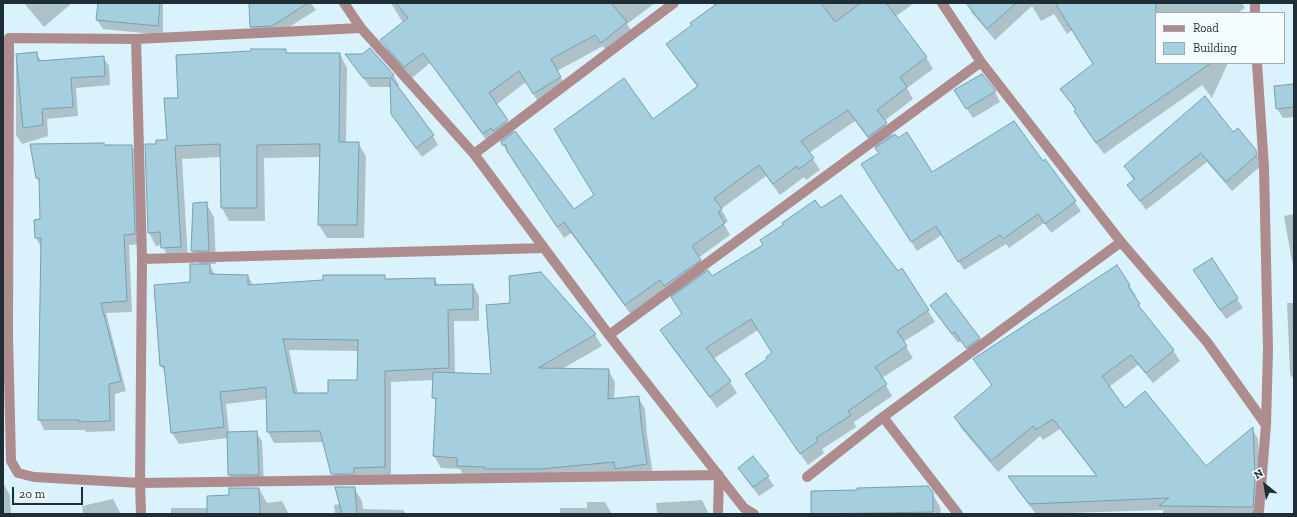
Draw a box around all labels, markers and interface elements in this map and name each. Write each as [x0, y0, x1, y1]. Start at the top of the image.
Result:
legend [1155, 12, 1285, 64]
text: Road [1193, 21, 1219, 35]
text: Building [1193, 41, 1237, 55]
north arrow [1245, 465, 1285, 505]
text: N [1252, 466, 1266, 482]
scale bar [14, 479, 85, 505]
text: 20 m [19, 487, 45, 501]

